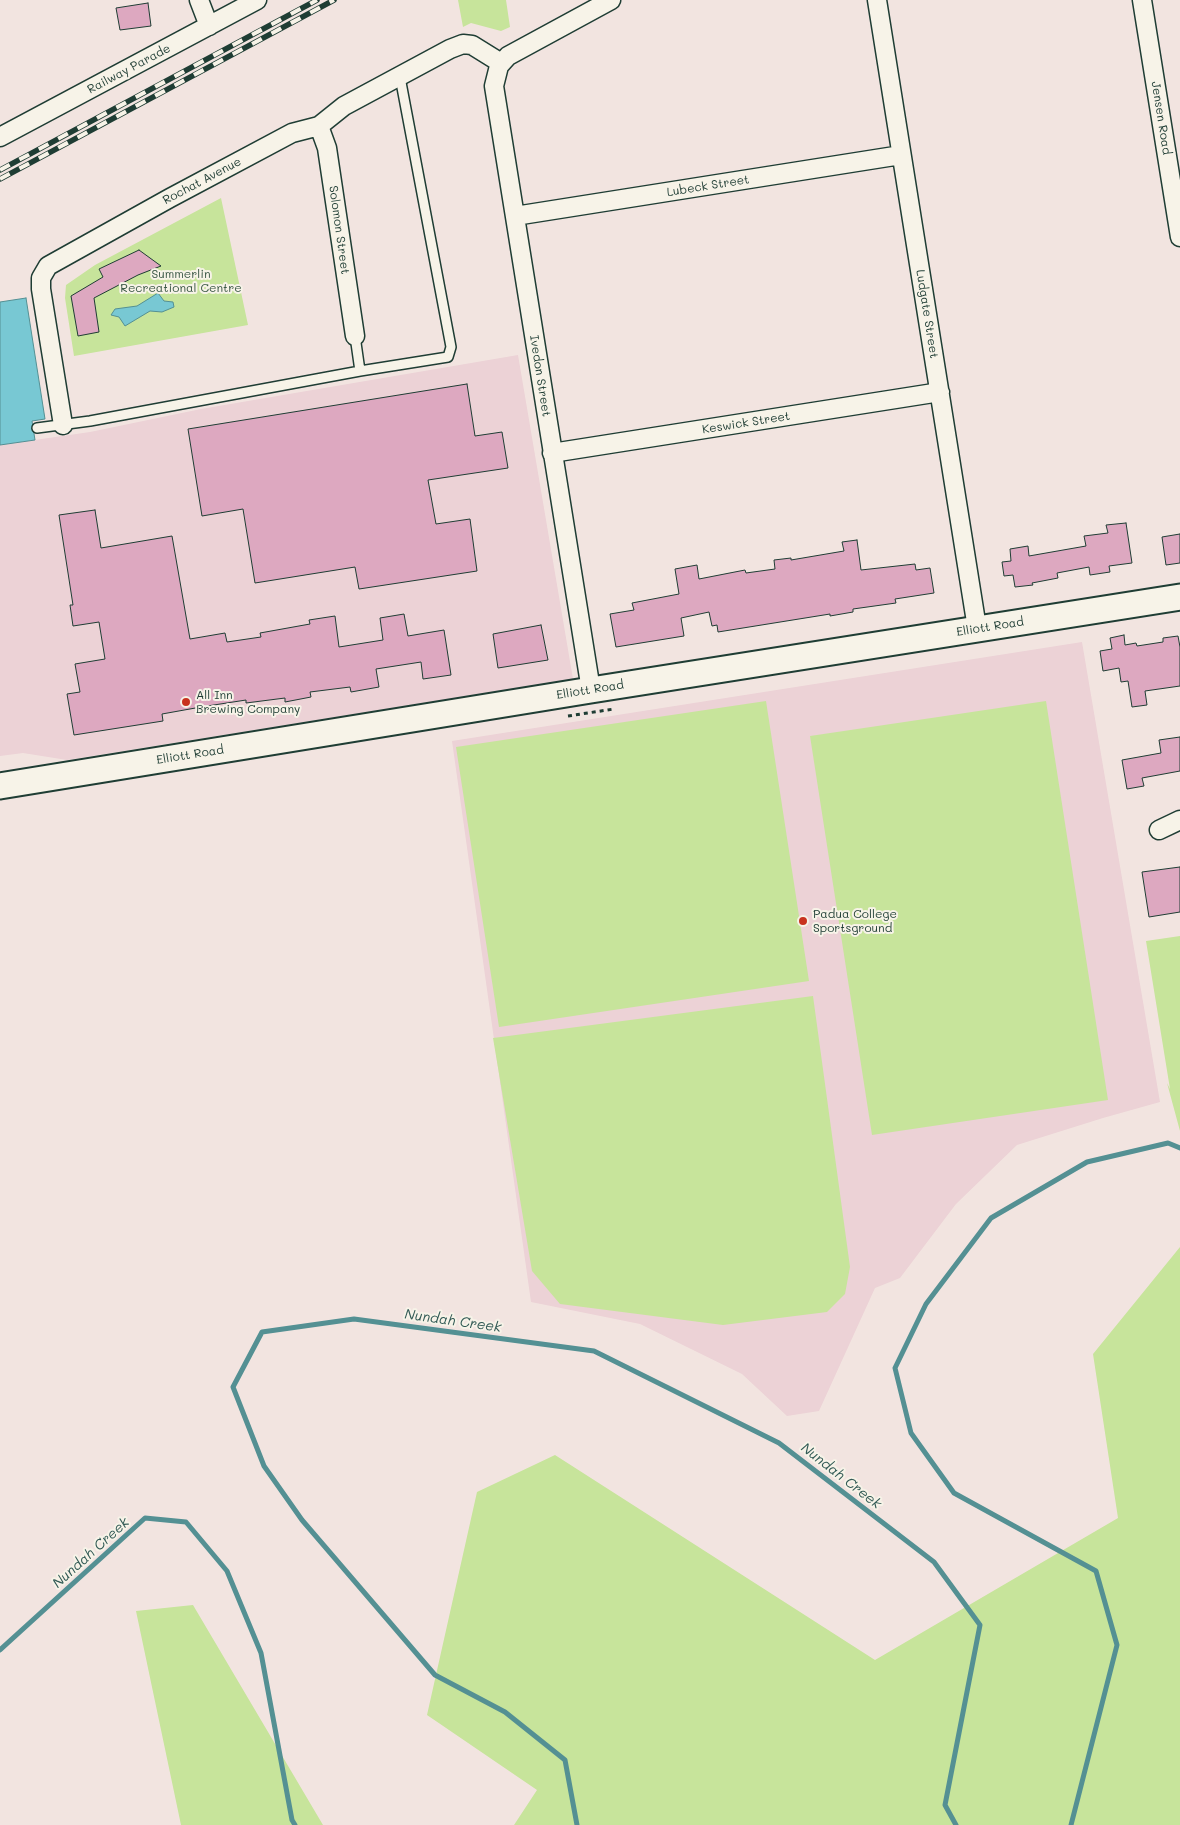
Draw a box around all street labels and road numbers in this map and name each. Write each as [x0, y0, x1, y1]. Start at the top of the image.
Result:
street label: Railway Parade [85, 41, 173, 97]
street label: Jensen Road [1148, 80, 1174, 156]
street label: Rochat Avenue [160, 154, 244, 208]
street label: Lubeck Street [666, 172, 750, 200]
street label: Solomon Street [326, 185, 352, 275]
street label: Ludgate Street [913, 269, 941, 359]
street label: Ivedon Street [526, 334, 554, 418]
street label: Keswick Street [701, 409, 791, 437]
street label: Elliott Road [955, 615, 1025, 639]
street label: Elliott Road [555, 678, 625, 702]
street label: Elliott Road [155, 743, 225, 767]

